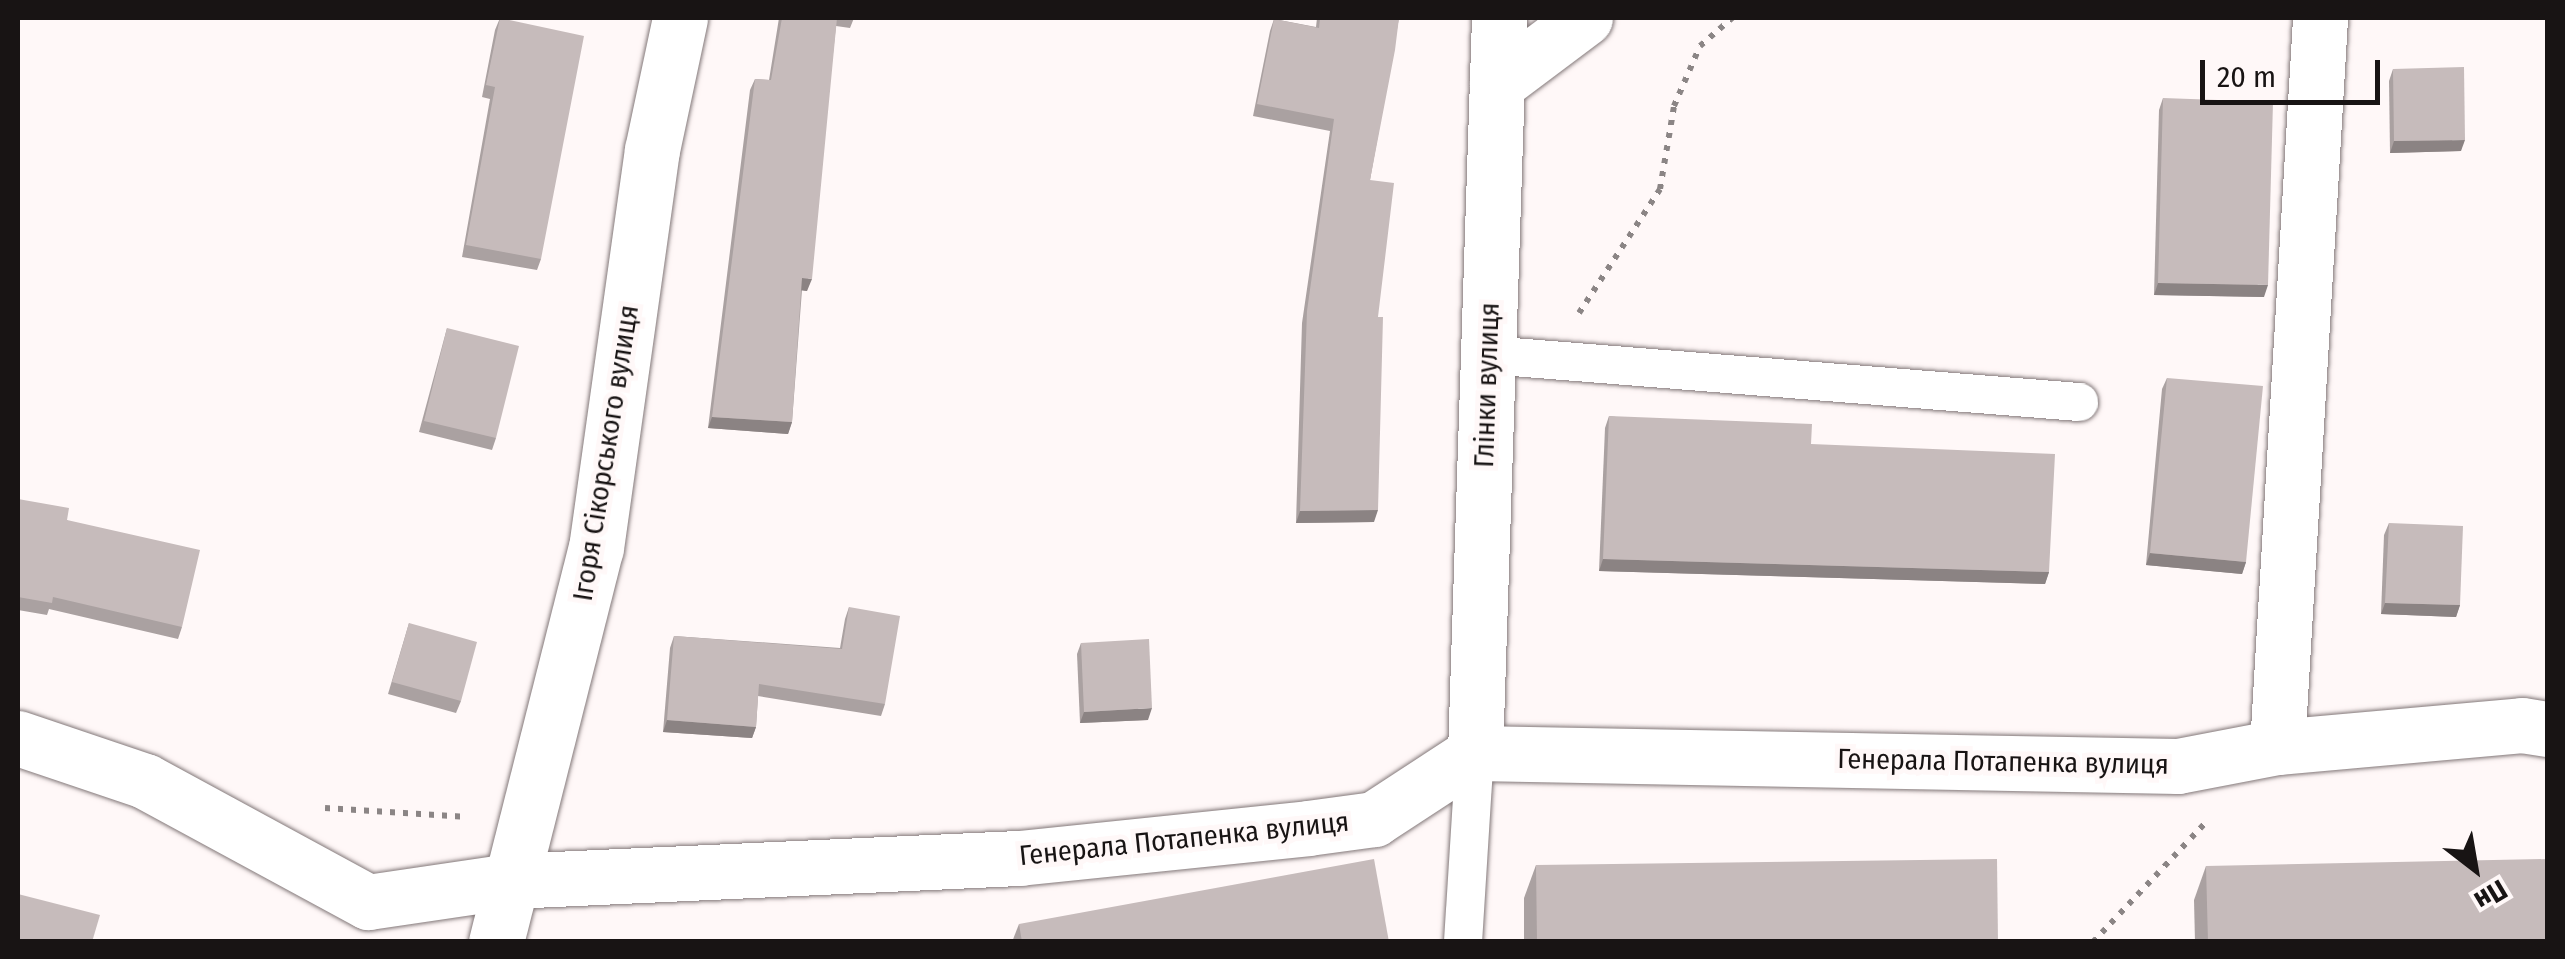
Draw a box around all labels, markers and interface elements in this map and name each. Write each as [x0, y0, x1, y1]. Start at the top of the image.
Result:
scale bar [2205, 40, 2385, 102]
text: 20 m [2217, 59, 2276, 95]
street label: Глінки вулиця [1467, 302, 1507, 468]
street label: Ігоря Сікорського вулиця [566, 303, 646, 603]
street label: Генерала Потапенка вулиця [1837, 742, 2169, 782]
street label: Генерала Потапенка вулиця [1017, 805, 1351, 873]
north arrow [2425, 819, 2525, 919]
text: Пн [2469, 873, 2513, 917]

